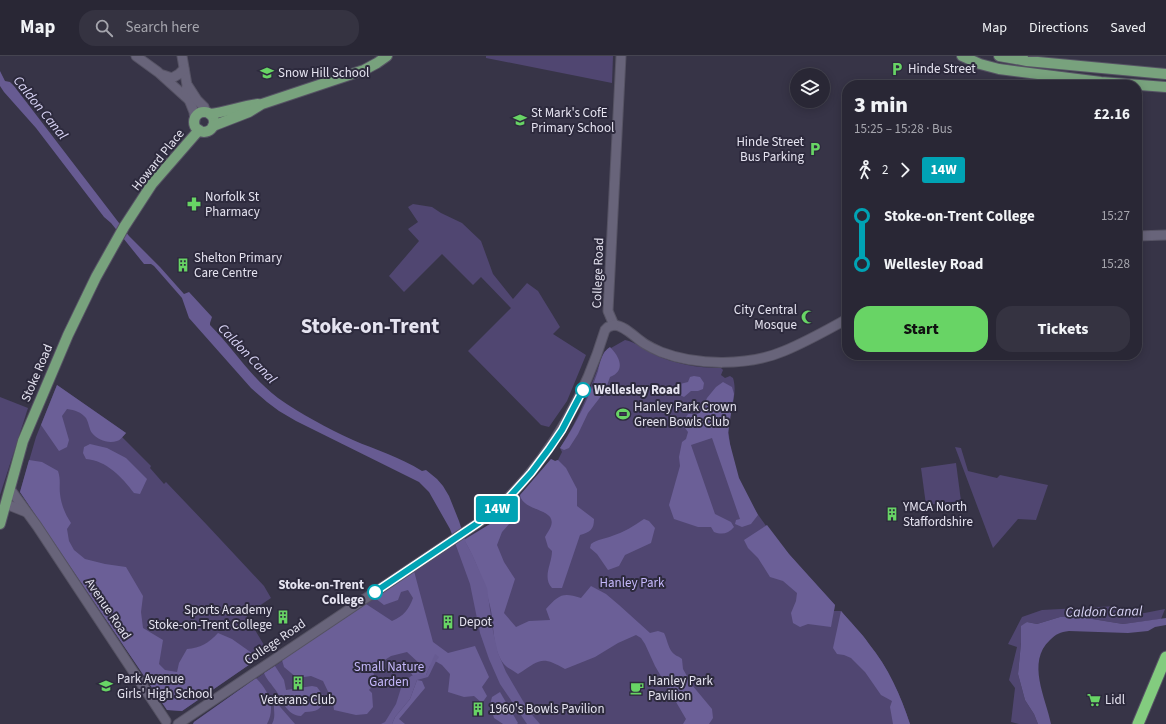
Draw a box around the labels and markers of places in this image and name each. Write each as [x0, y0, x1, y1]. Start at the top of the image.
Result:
place label: Hinde Street [908, 60, 976, 78]
parking icon: Hinde Street [889, 61, 905, 77]
place label: Snow Hill School [278, 64, 369, 82]
school or university icon: Snow Hill School [259, 65, 275, 81]
place label: St Mark's CofE Primary School [531, 104, 614, 137]
school or university icon: St Mark's CofE Primary School [512, 112, 528, 128]
place label: Hinde Street Bus Parking [736, 133, 805, 166]
parking icon: Hinde Street Bus Parking [807, 141, 823, 157]
place label: Norfolk St Pharmacy [205, 188, 260, 221]
pharmacy icon: Norfolk St Pharmacy [186, 196, 202, 212]
place label: Shelton Primary Care Centre [194, 249, 282, 282]
building icon: Shelton Primary Care Centre [175, 257, 191, 273]
place label: City Central Mosque [734, 301, 797, 334]
mosque icon: City Central Mosque [800, 309, 816, 325]
place label: Wellesley Road [594, 381, 680, 399]
marker: Wellesley Road [575, 382, 591, 398]
place label: Hanley Park Crown Green Bowls Club [634, 398, 737, 431]
sports icon: Hanley Park Crown Green Bowls Club [615, 406, 631, 422]
place label: YMCA North Staffordshire [902, 498, 973, 531]
building icon: YMCA North Staffordshire [884, 506, 900, 522]
place label: Stoke-on-Trent College [278, 576, 364, 609]
marker: Stoke-on-Trent College [367, 584, 383, 600]
place label: Sports Academy Stoke-on-Trent College [148, 601, 272, 634]
building icon: Sports Academy Stoke-on-Trent College [275, 609, 291, 625]
place label: Depot [459, 613, 492, 631]
building icon: Depot [440, 614, 456, 630]
place label: Park Avenue Girls' High School [117, 670, 213, 703]
place label: Hanley Park Pavilion [648, 672, 714, 705]
building icon: Veterans Club [290, 675, 306, 691]
school or university icon: Park Avenue Girls' High School [98, 678, 114, 694]
cafe icon: Hanley Park Pavilion [629, 680, 645, 696]
place label: Veterans Club [261, 691, 335, 709]
place label: Lidl [1105, 691, 1125, 709]
supermarket icon: Lidl [1086, 692, 1102, 708]
place label: 1960's Bowls Pavilion [489, 700, 605, 718]
building icon: 1960's Bowls Pavilion [470, 701, 486, 717]

